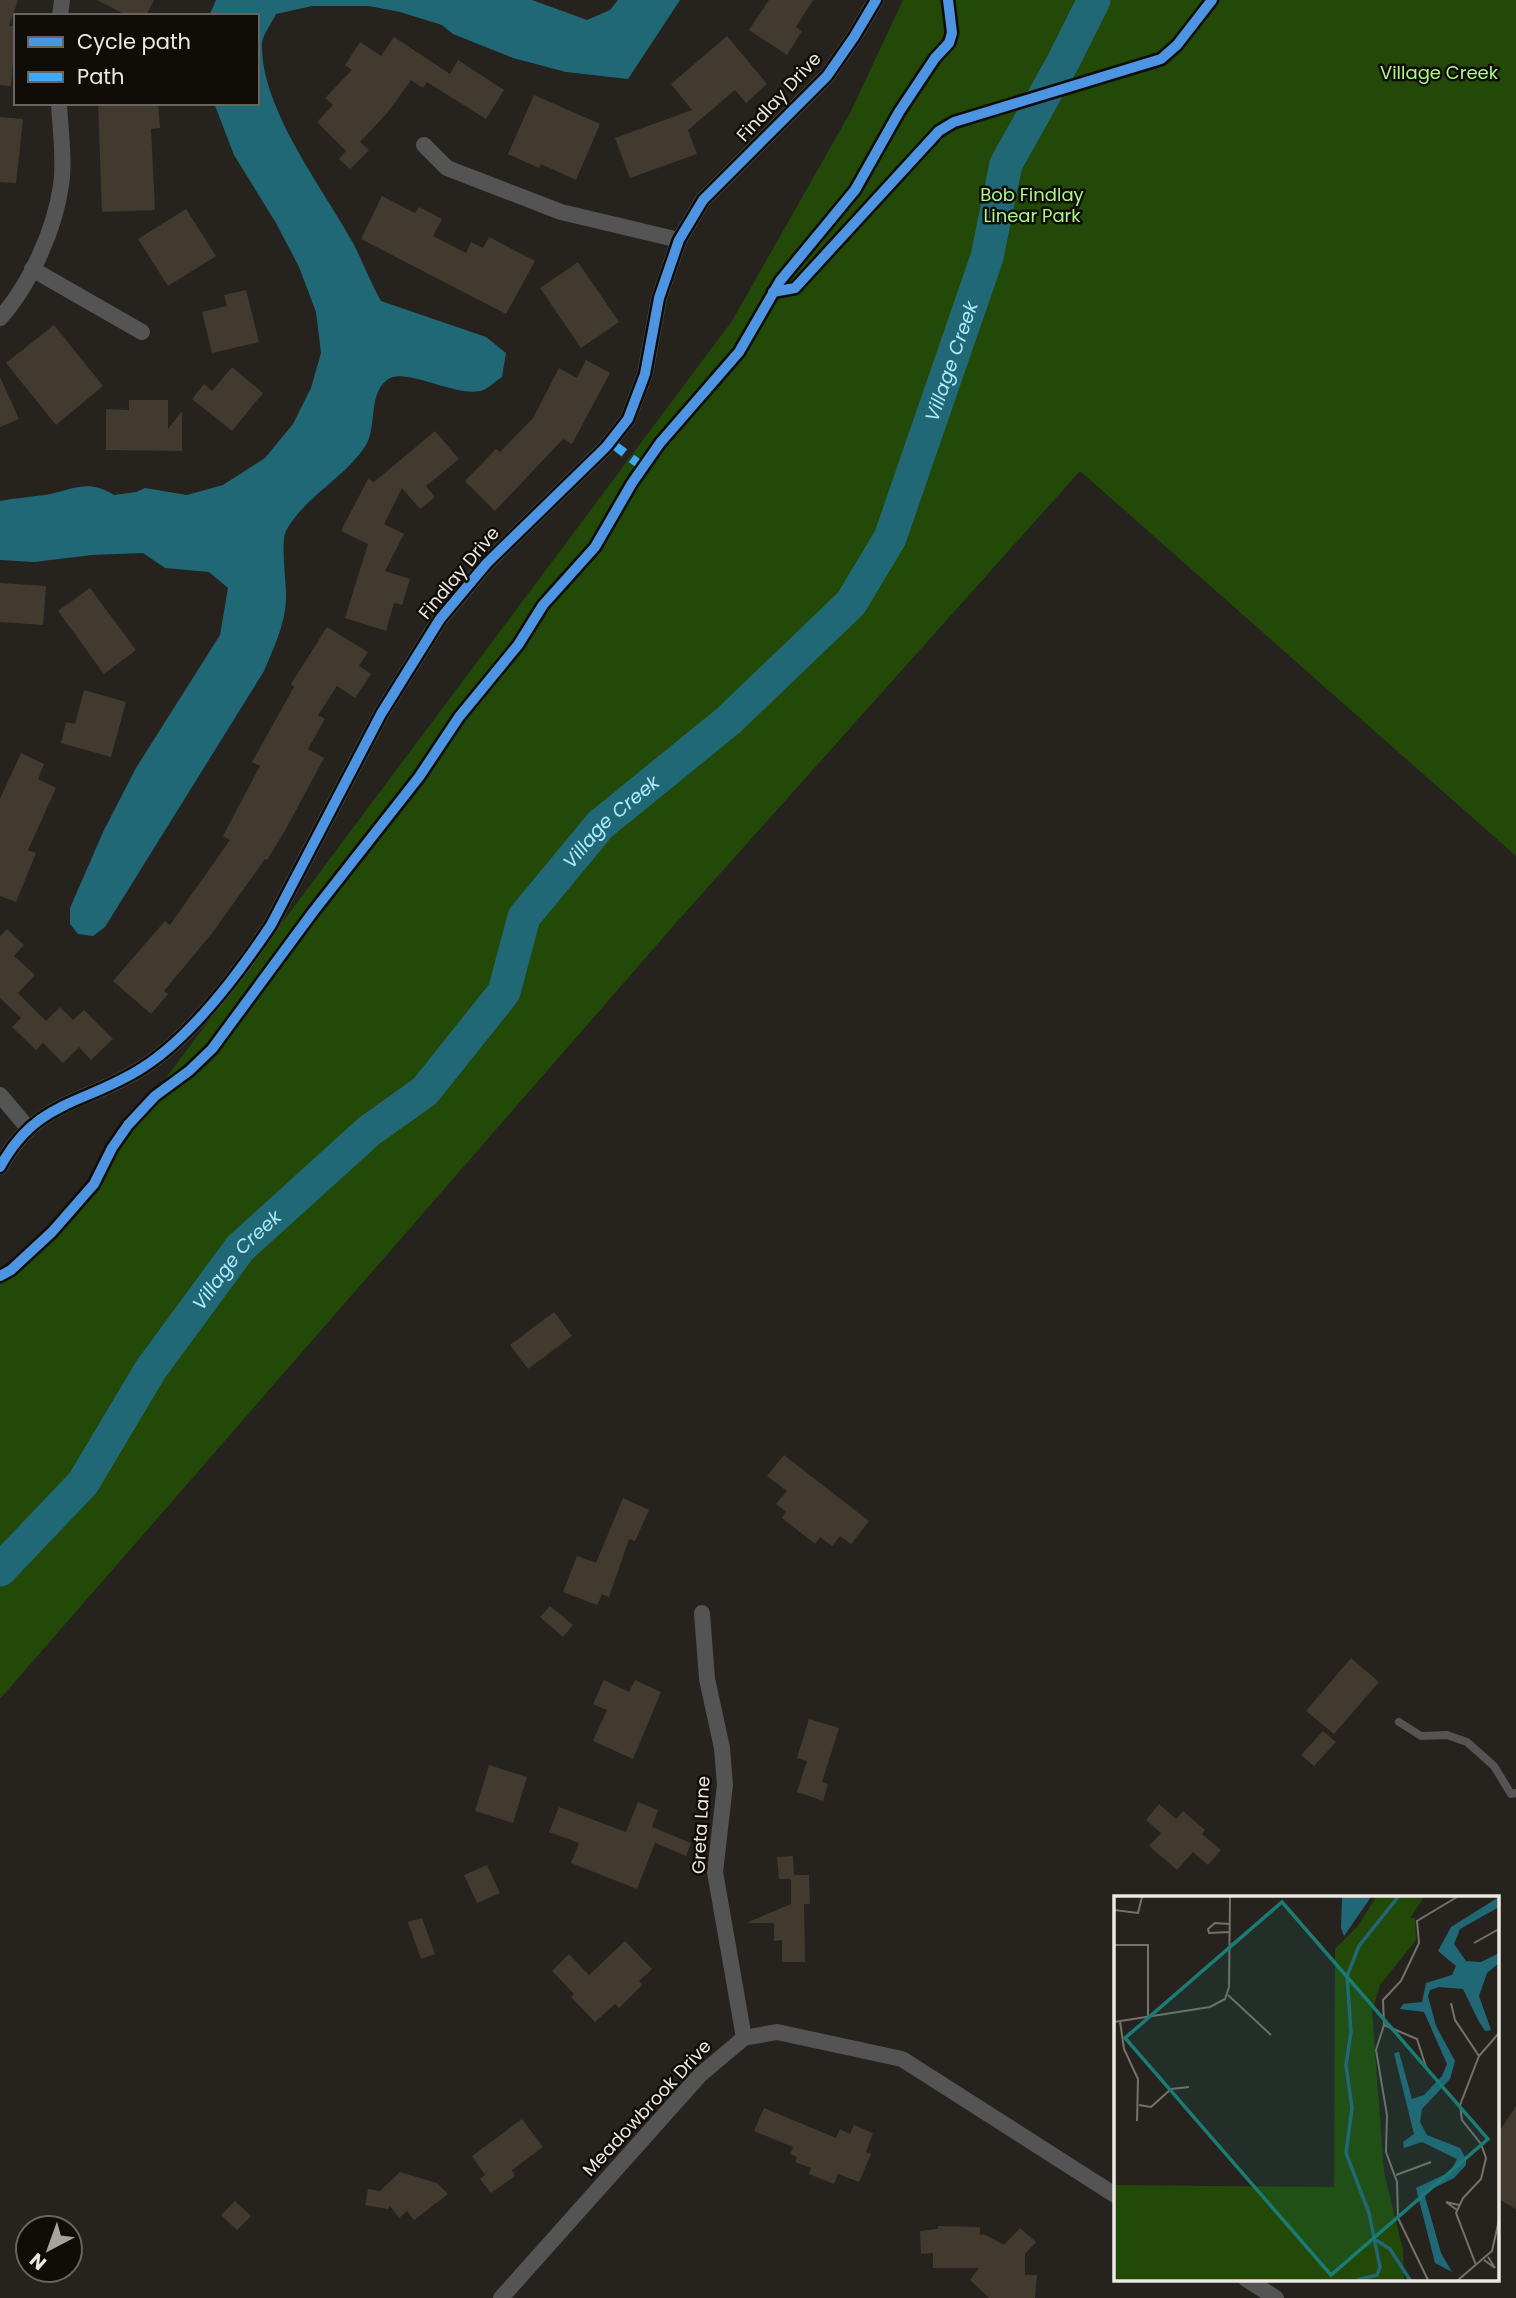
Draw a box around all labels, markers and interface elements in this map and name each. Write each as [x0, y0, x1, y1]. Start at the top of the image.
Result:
legend [14, 14, 259, 105]
text: Cycle path [77, 27, 191, 56]
street label: Findlay Drive [731, 46, 827, 147]
park label: Village Creek [1380, 60, 1499, 85]
text: Path [77, 62, 124, 91]
park label: Bob Findlay Linear Park [980, 182, 1084, 228]
water label: Village Creek [918, 297, 985, 425]
street label: Findlay Drive [412, 521, 505, 624]
water label: Village Creek [557, 768, 666, 874]
water label: Village Creek [186, 1203, 288, 1316]
street label: Greta Lane [685, 1775, 716, 1875]
inset map [1114, 1896, 1498, 2280]
street label: Meadowbrook Drive [577, 2034, 717, 2181]
north arrow [14, 2214, 84, 2284]
text: N [24, 2247, 52, 2276]

